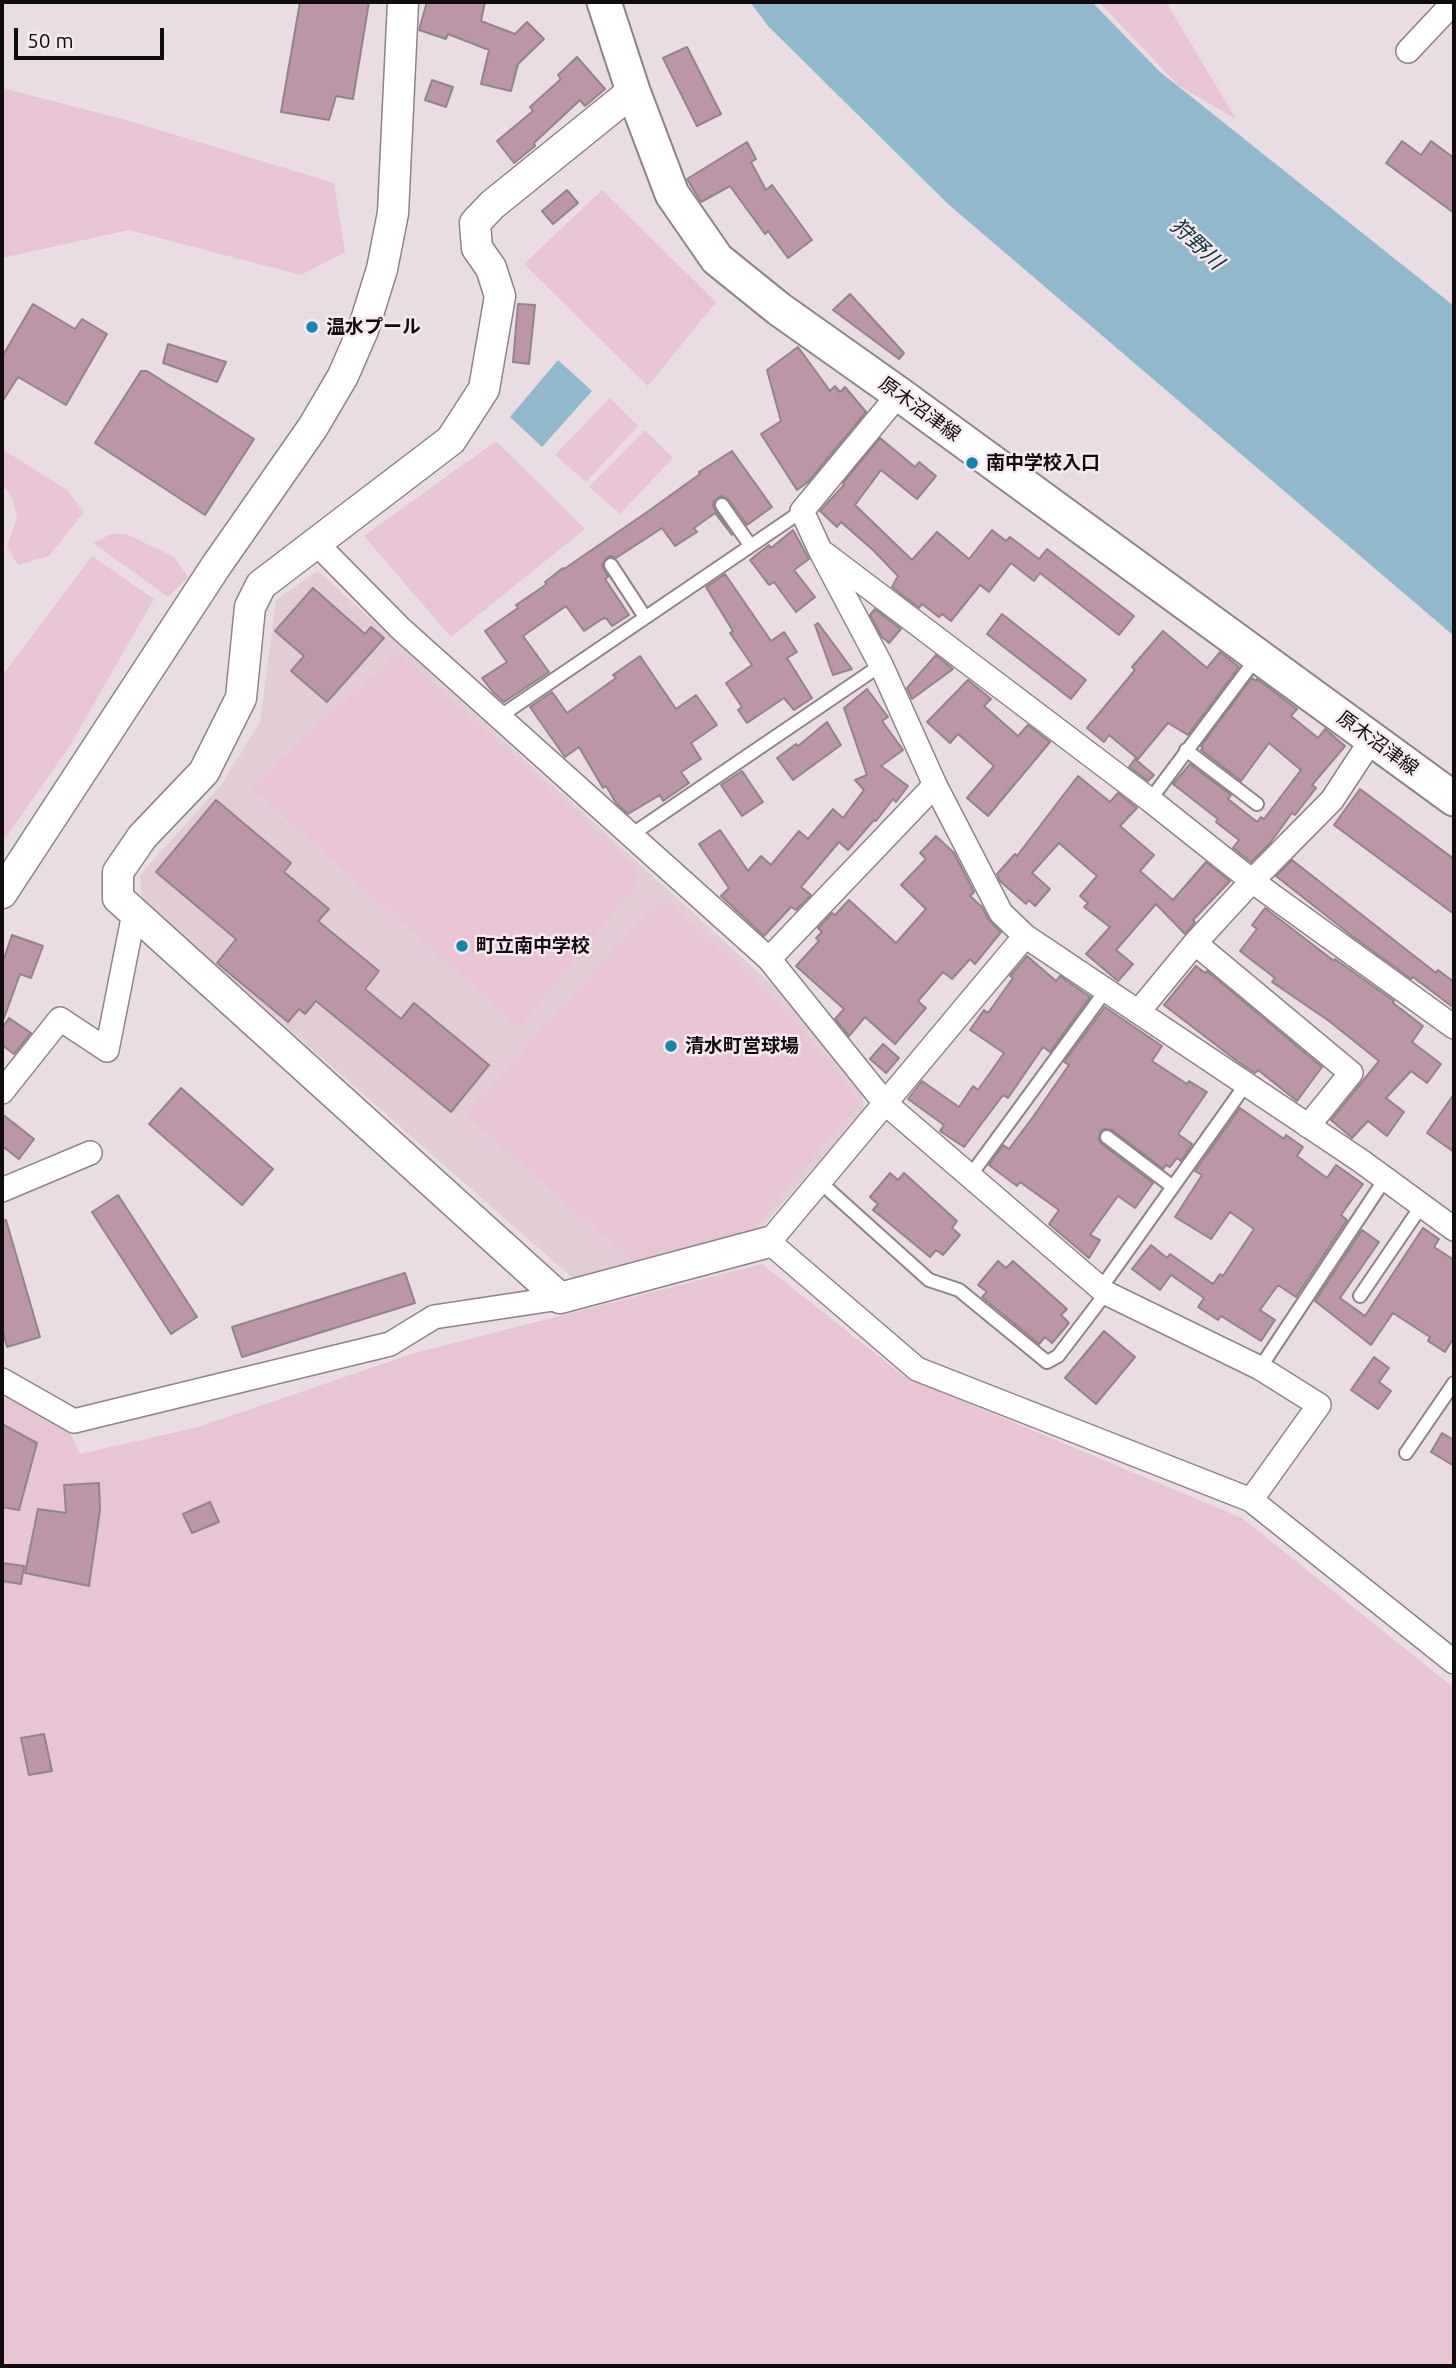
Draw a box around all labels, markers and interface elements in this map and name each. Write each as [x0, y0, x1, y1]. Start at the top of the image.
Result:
scale bar [18, 14, 168, 58]
text: 50 m [27, 28, 74, 52]
water label: 狩野川 [1165, 213, 1229, 275]
place label: 温水プール [326, 316, 421, 338]
marker: 温水プール [304, 319, 320, 335]
street label: 原木沼津線 [875, 372, 965, 446]
place label: 南中学校入口 [986, 452, 1100, 474]
marker: 南中学校入口 [964, 455, 980, 471]
street label: 原木沼津線 [1333, 706, 1423, 780]
place label: 町立南中学校 [476, 935, 590, 957]
marker: 町立南中学校 [454, 938, 470, 954]
place label: 清水町営球場 [685, 1035, 799, 1057]
marker: 清水町営球場 [663, 1038, 679, 1054]

